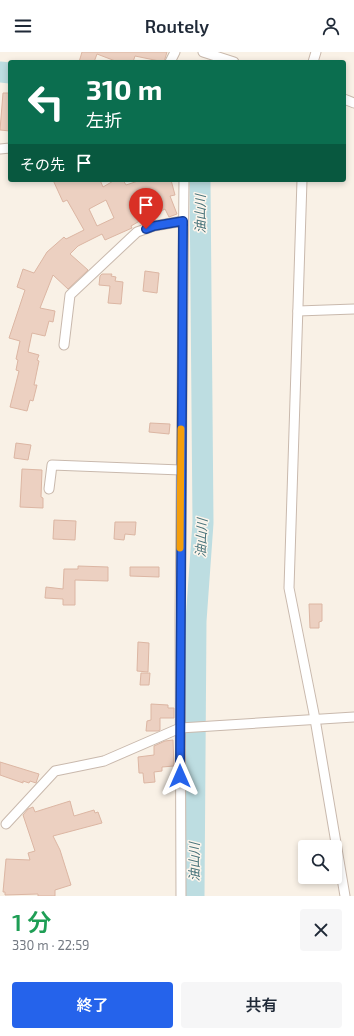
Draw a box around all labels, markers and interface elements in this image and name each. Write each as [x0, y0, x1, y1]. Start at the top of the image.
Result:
icon: menu [12, 15, 34, 37]
text: Routely [145, 15, 209, 37]
icon: person [320, 15, 342, 37]
text: 310 m [86, 72, 162, 106]
icon: left [20, 76, 72, 128]
text: 左折 [86, 109, 122, 131]
icon: arrive [73, 152, 95, 174]
text: その先 [20, 155, 65, 173]
pin [129, 188, 163, 229]
water label: 油山川 [192, 193, 208, 234]
icon: arrive [135, 194, 157, 216]
water label: 油山川 [192, 516, 210, 558]
position arrow [159, 755, 201, 797]
map controls [298, 840, 342, 884]
button: search [298, 840, 342, 884]
water label: 油山川 [186, 841, 202, 882]
text: 1 分 [12, 907, 51, 936]
button: close [300, 909, 342, 951]
text: 330 m · 22:59 [12, 937, 90, 953]
button: 終了 [12, 982, 173, 1028]
button: 共有 [181, 982, 342, 1028]

